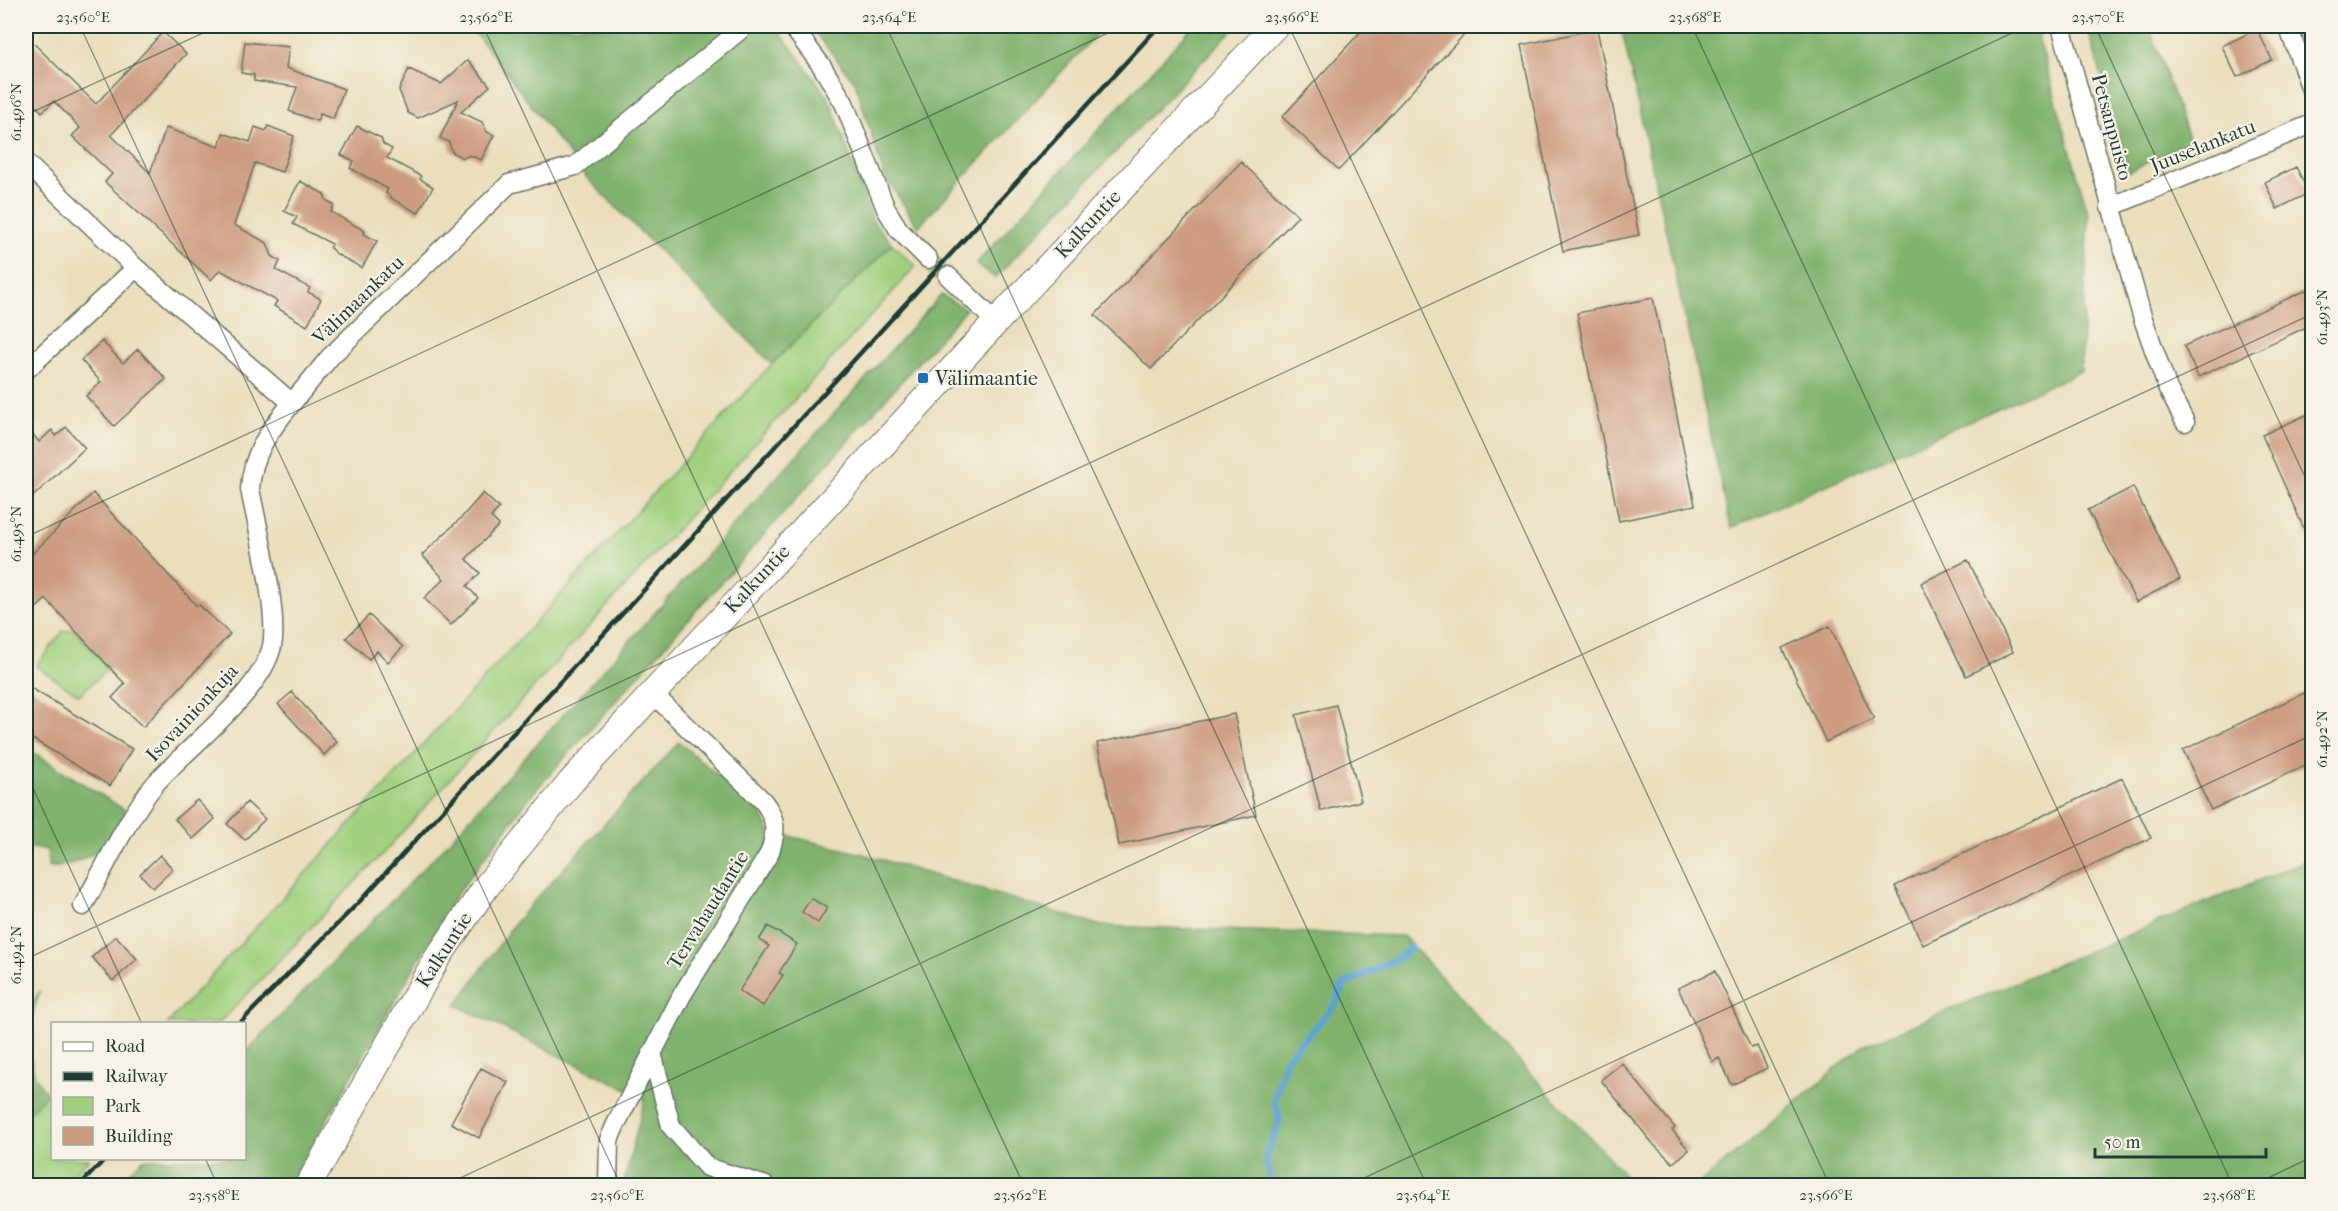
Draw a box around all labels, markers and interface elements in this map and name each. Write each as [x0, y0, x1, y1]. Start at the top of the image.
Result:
text: 23.560°E [56, 8, 110, 26]
text: 23.562°E [459, 8, 513, 26]
text: 23.564°E [862, 8, 916, 26]
text: 23.566°E [1265, 8, 1319, 26]
text: 23.568°E [1669, 8, 1721, 26]
text: 23.570°E [2072, 8, 2124, 26]
street label: Petsanpuisto [2087, 71, 2137, 183]
text: 61.496°N [7, 82, 25, 141]
street label: Juuselankatu [2145, 114, 2260, 178]
street label: Kalkuntie [1050, 185, 1126, 263]
street label: Välimaankatu [307, 250, 409, 350]
text: 61.493°N [2313, 288, 2331, 345]
place label: Välimaantie [934, 367, 1038, 390]
marker: Välimaantie [916, 371, 930, 385]
text: 61.495°N [7, 505, 25, 562]
street label: Kalkuntie [719, 540, 795, 618]
street label: Isovainionkuja [141, 659, 244, 767]
text: 61.492°N [2313, 709, 2331, 768]
street label: Tervahaudantie [662, 846, 754, 973]
street label: Kalkuntie [411, 908, 477, 992]
text: 61.494°N [7, 925, 25, 984]
legend [51, 1022, 246, 1160]
text: Road [105, 1036, 145, 1057]
text: Railway [105, 1066, 169, 1087]
text: Park [105, 1096, 142, 1117]
scale bar [2095, 1121, 2266, 1159]
text: Building [105, 1126, 173, 1147]
text: 50 m [2104, 1132, 2141, 1153]
text: 23.558°E [188, 1186, 240, 1204]
text: 23.560°E [590, 1186, 644, 1204]
text: 23.562°E [993, 1186, 1047, 1204]
text: 23.564°E [1396, 1186, 1450, 1204]
text: 23.566°E [1799, 1186, 1853, 1204]
text: 23.568°E [2203, 1186, 2255, 1204]

